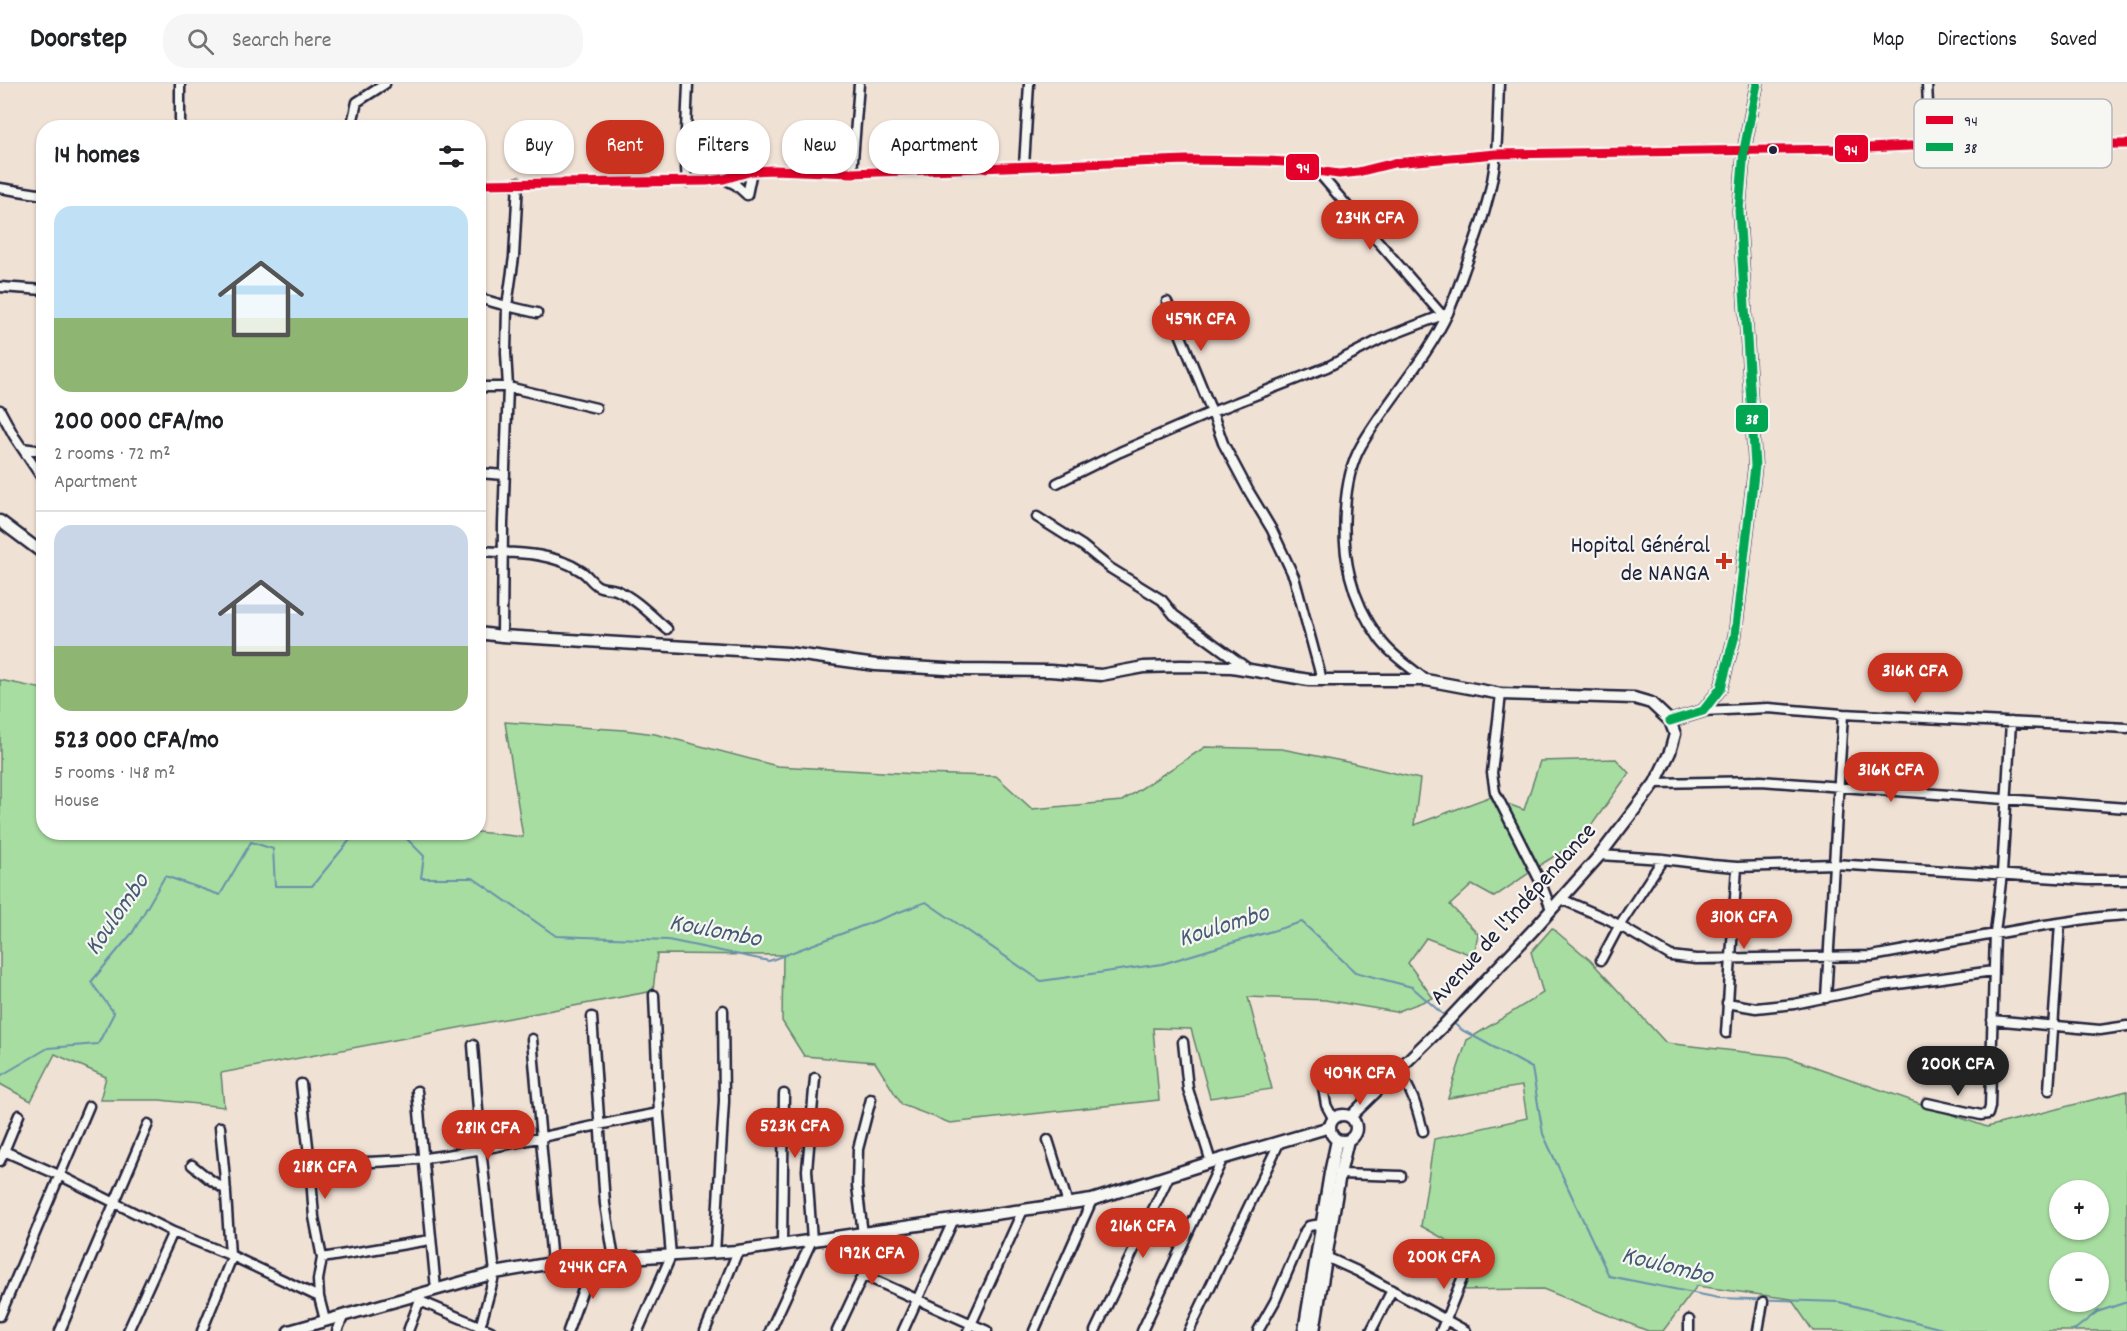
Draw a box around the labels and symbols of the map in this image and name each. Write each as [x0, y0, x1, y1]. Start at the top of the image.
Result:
legend [1914, 99, 2112, 168]
text: 94 [1964, 111, 1978, 134]
line badge: 94 [1834, 134, 1869, 163]
text: 38 [1964, 138, 1978, 161]
text: 94 [1844, 140, 1858, 163]
unlabelled marker [1767, 144, 1779, 156]
line badge: 94 [1285, 153, 1320, 181]
text: 94 [1296, 158, 1310, 181]
pin: 234K CFA [1308, 200, 1432, 251]
pin: 459K CFA [1139, 301, 1263, 352]
line badge: 38 [1735, 404, 1769, 433]
text: 38 [1745, 409, 1759, 432]
place label: Hopital Général de NANGA [1570, 530, 1710, 592]
marker: Hopital Général de NANGA [1715, 552, 1733, 570]
pin: 316K CFA [1853, 653, 1977, 704]
pin: 316K CFA [1829, 752, 1953, 803]
street label: Avenue de l'Indépendance [1423, 816, 1605, 1014]
water label: Koulombo [76, 865, 161, 964]
water label: Koulombo [1174, 895, 1275, 958]
pin: 310K CFA [1682, 899, 1806, 950]
water label: Koulombo [666, 905, 766, 959]
pin: 200K CFA [1896, 1046, 2020, 1097]
pin: 409K CFA [1298, 1055, 1422, 1106]
pin: 523K CFA [733, 1108, 857, 1159]
pin: 281K CFA [426, 1110, 550, 1161]
pin: 218K CFA [263, 1149, 387, 1200]
pin: 216K CFA [1081, 1208, 1205, 1259]
pin: 192K CFA [810, 1235, 934, 1286]
water label: Koulombo [1617, 1238, 1718, 1297]
pin: 200K CFA [1382, 1239, 1506, 1290]
pin: 244K CFA [531, 1249, 655, 1300]

